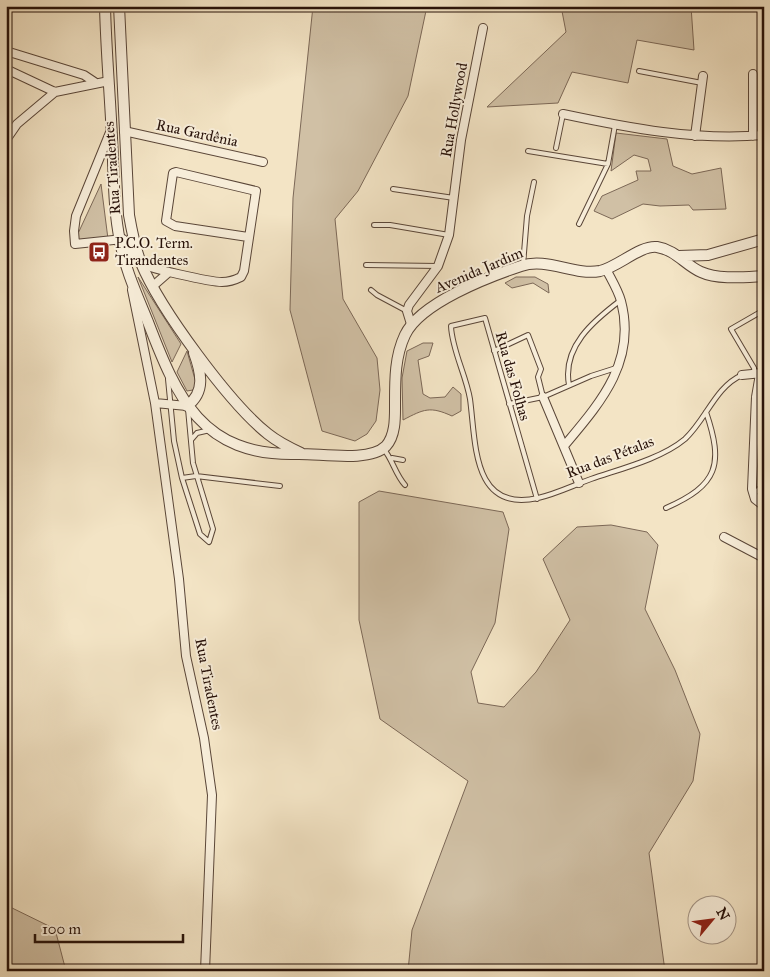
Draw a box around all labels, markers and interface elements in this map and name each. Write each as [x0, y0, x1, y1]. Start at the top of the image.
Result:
street label: Rua Hollywood [437, 61, 471, 159]
street label: Rua Gardênia [154, 116, 240, 151]
street label: Rua Tiradentes [100, 121, 124, 215]
place label: P.C.O. Term. Tirandentes [115, 234, 193, 269]
bus stop icon: P.C.O. Term. Tirandentes [87, 240, 111, 264]
street label: Avenida Jardim [431, 243, 526, 298]
street label: Rua das Folhas [492, 329, 534, 423]
street label: Rua das Pétalas [564, 432, 656, 482]
street label: Rua Tiradentes [191, 637, 227, 731]
north arrow [688, 894, 738, 944]
text: N [713, 905, 733, 923]
scale bar [35, 912, 182, 944]
text: 100 m [42, 920, 82, 938]

